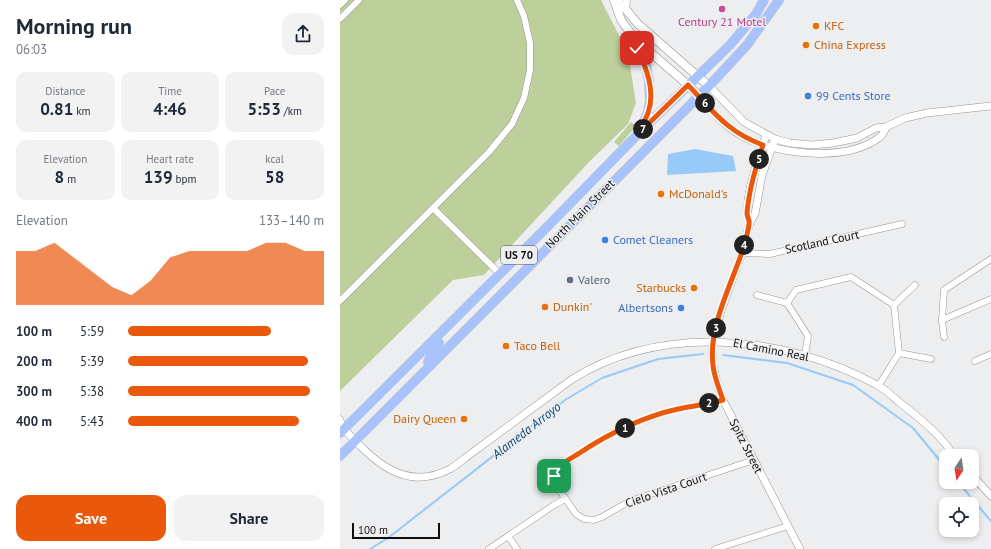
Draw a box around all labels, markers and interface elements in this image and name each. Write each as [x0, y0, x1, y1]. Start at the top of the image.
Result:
marker: Century 21 Motel [717, 4, 727, 14]
text: Morning run [16, 12, 132, 40]
button: share [282, 13, 324, 55]
place label: Century 21 Motel [678, 14, 766, 29]
place label: KFC [824, 18, 845, 33]
marker: KFC [811, 21, 821, 31]
pin [620, 31, 654, 65]
icon: check [626, 37, 648, 59]
place label: China Express [814, 37, 886, 52]
marker: China Express [801, 40, 811, 50]
text: 06:03 [16, 41, 47, 58]
text: Distance [45, 84, 85, 98]
text: Time [158, 84, 182, 98]
text: Pace [264, 84, 285, 98]
place label: 99 Cents Store [816, 88, 891, 103]
marker: 99 Cents Store [803, 91, 813, 101]
pin: 6 [695, 93, 715, 113]
text: 6 [702, 96, 708, 110]
text: 0.81 [40, 98, 73, 120]
text: 4:46 [153, 98, 187, 120]
text: 5:53 [247, 98, 281, 120]
text: km [73, 104, 90, 118]
text: /km [281, 104, 302, 118]
pin: 7 [633, 119, 653, 139]
text: 7 [640, 122, 646, 136]
pin: 5 [749, 149, 769, 169]
text: Elevation [43, 152, 87, 166]
text: Heart rate [146, 152, 194, 166]
text: kcal [265, 152, 284, 166]
text: 5 [756, 152, 762, 166]
text: 8 [55, 166, 64, 188]
text: 139 [144, 166, 173, 188]
text: 58 [265, 166, 284, 188]
text: m [64, 172, 76, 186]
text: bpm [173, 172, 196, 186]
street label: North Main Street [542, 176, 617, 251]
place label: McDonald's [669, 186, 728, 201]
marker: McDonald's [656, 189, 666, 199]
text: Elevation [16, 212, 68, 229]
text: 133–140 m [259, 212, 324, 229]
street label: Scotland Court [783, 226, 860, 257]
place label: Comet Cleaners [613, 232, 693, 247]
marker: Comet Cleaners [600, 235, 610, 245]
pin: 4 [734, 235, 754, 255]
text: 4 [741, 238, 747, 252]
road number: US 70 [501, 246, 537, 264]
place label: Valero [577, 272, 610, 287]
marker: Valero [565, 275, 575, 285]
place label: Starbucks [636, 280, 686, 295]
marker: Starbucks [689, 283, 699, 293]
place label: Dunkin' [553, 299, 592, 314]
place label: Albertsons [618, 300, 673, 315]
marker: Dunkin' [540, 302, 550, 312]
marker: Albertsons [676, 303, 686, 313]
pin: 3 [706, 318, 726, 338]
text: 3 [713, 321, 719, 335]
text: 100 m [16, 323, 52, 340]
text: 5:59 [80, 323, 104, 340]
street label: El Camino Real [732, 335, 811, 364]
place label: Taco Bell [514, 338, 561, 353]
marker: Taco Bell [501, 341, 511, 351]
text: 200 m [16, 353, 52, 370]
text: 5:39 [80, 353, 104, 370]
text: 300 m [16, 383, 52, 400]
text: 5:38 [80, 383, 104, 400]
pin: 2 [699, 393, 719, 413]
text: 2 [706, 396, 712, 410]
water label: Alameda Arroyo [488, 398, 565, 463]
place label: Dairy Queen [393, 411, 456, 426]
text: 400 m [16, 413, 52, 430]
text: 5:43 [80, 413, 104, 430]
marker: Dairy Queen [459, 414, 469, 424]
street label: Spitz Street [726, 416, 767, 475]
pin: 1 [615, 418, 635, 438]
text: 1 [622, 421, 628, 435]
north arrow [939, 449, 979, 489]
map controls [939, 449, 979, 537]
pin [537, 459, 571, 493]
icon: arrive [543, 465, 565, 487]
street label: Cielo Vista Court [623, 469, 709, 510]
button: Save [16, 495, 166, 541]
button: Share [174, 495, 324, 541]
button: locate [939, 497, 979, 537]
scale bar [352, 521, 440, 540]
text: 100 m [358, 523, 388, 537]

